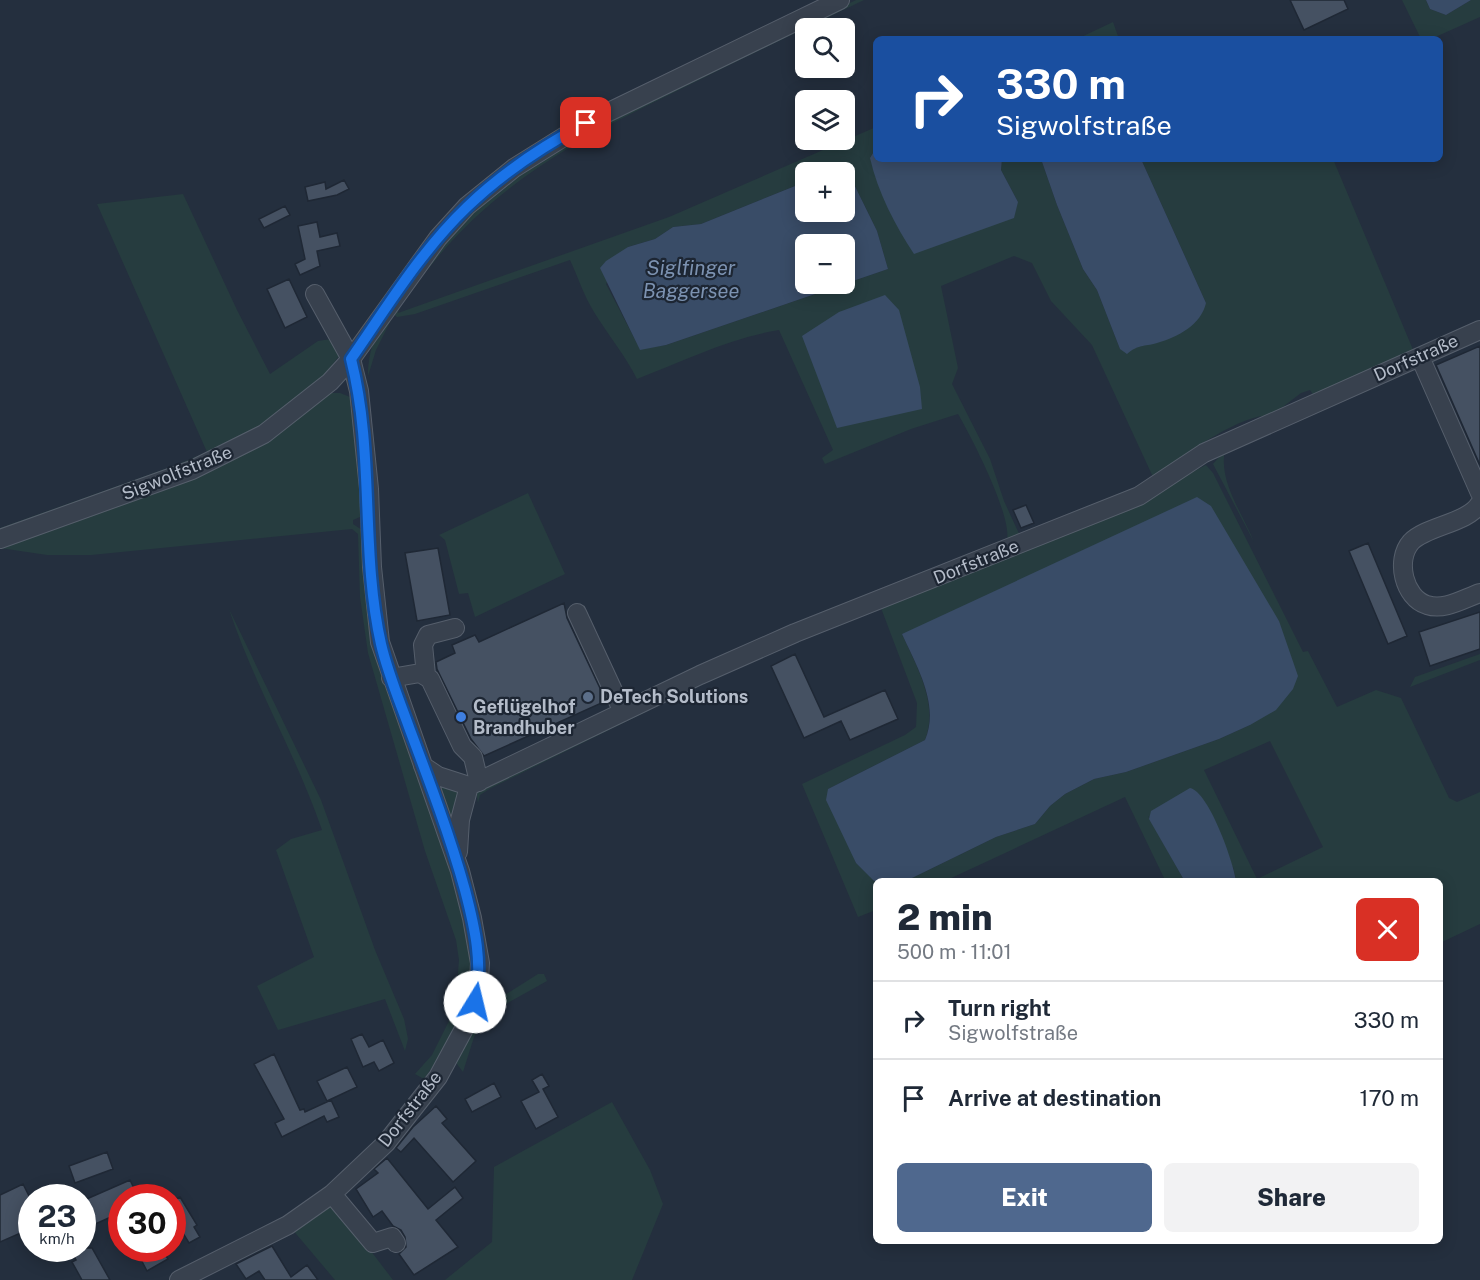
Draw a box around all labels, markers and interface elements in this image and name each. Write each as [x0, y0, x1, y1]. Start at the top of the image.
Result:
map controls [795, 18, 855, 294]
button: search [795, 18, 855, 78]
text: 330 m [996, 59, 1126, 108]
icon: right [897, 60, 975, 138]
button: layers [795, 90, 855, 150]
pin [560, 97, 611, 148]
icon: arrive [569, 106, 602, 139]
text: Sigwolfstraße [996, 109, 1172, 141]
button: + [795, 162, 855, 222]
button: − [795, 234, 855, 294]
water label: Siglfinger Baggersee [643, 256, 739, 303]
street label: Dorfstraße [1370, 330, 1461, 385]
street label: Sigwolfstraße [119, 441, 235, 504]
street label: Dorfstraße [930, 535, 1022, 588]
place label: DeTech Solutions [600, 686, 748, 707]
marker: DeTech Solutions [581, 690, 595, 704]
place label: Geflügelhof Brandhuber [473, 696, 576, 738]
marker: Geflügelhof Brandhuber [454, 710, 468, 724]
text: 2 min [897, 896, 993, 938]
button: close [1356, 898, 1419, 961]
text: 500 m · 11:01 [897, 940, 1012, 964]
position arrow [443, 970, 507, 1034]
text: Turn right [948, 995, 1051, 1021]
icon: right [897, 1004, 930, 1037]
text: 330 m [1354, 1007, 1419, 1033]
text: Sigwolfstraße [948, 1021, 1078, 1045]
street label: Dorfstraße [374, 1067, 446, 1151]
icon: arrive [897, 1082, 930, 1115]
text: Arrive at destination [948, 1085, 1161, 1111]
text: 170 m [1359, 1085, 1419, 1111]
button: Exit [897, 1163, 1152, 1232]
button: Share [1164, 1163, 1419, 1232]
speed limit sign: 30 [108, 1184, 186, 1262]
text: 23 [37, 1198, 77, 1234]
text: km/h [39, 1230, 75, 1247]

